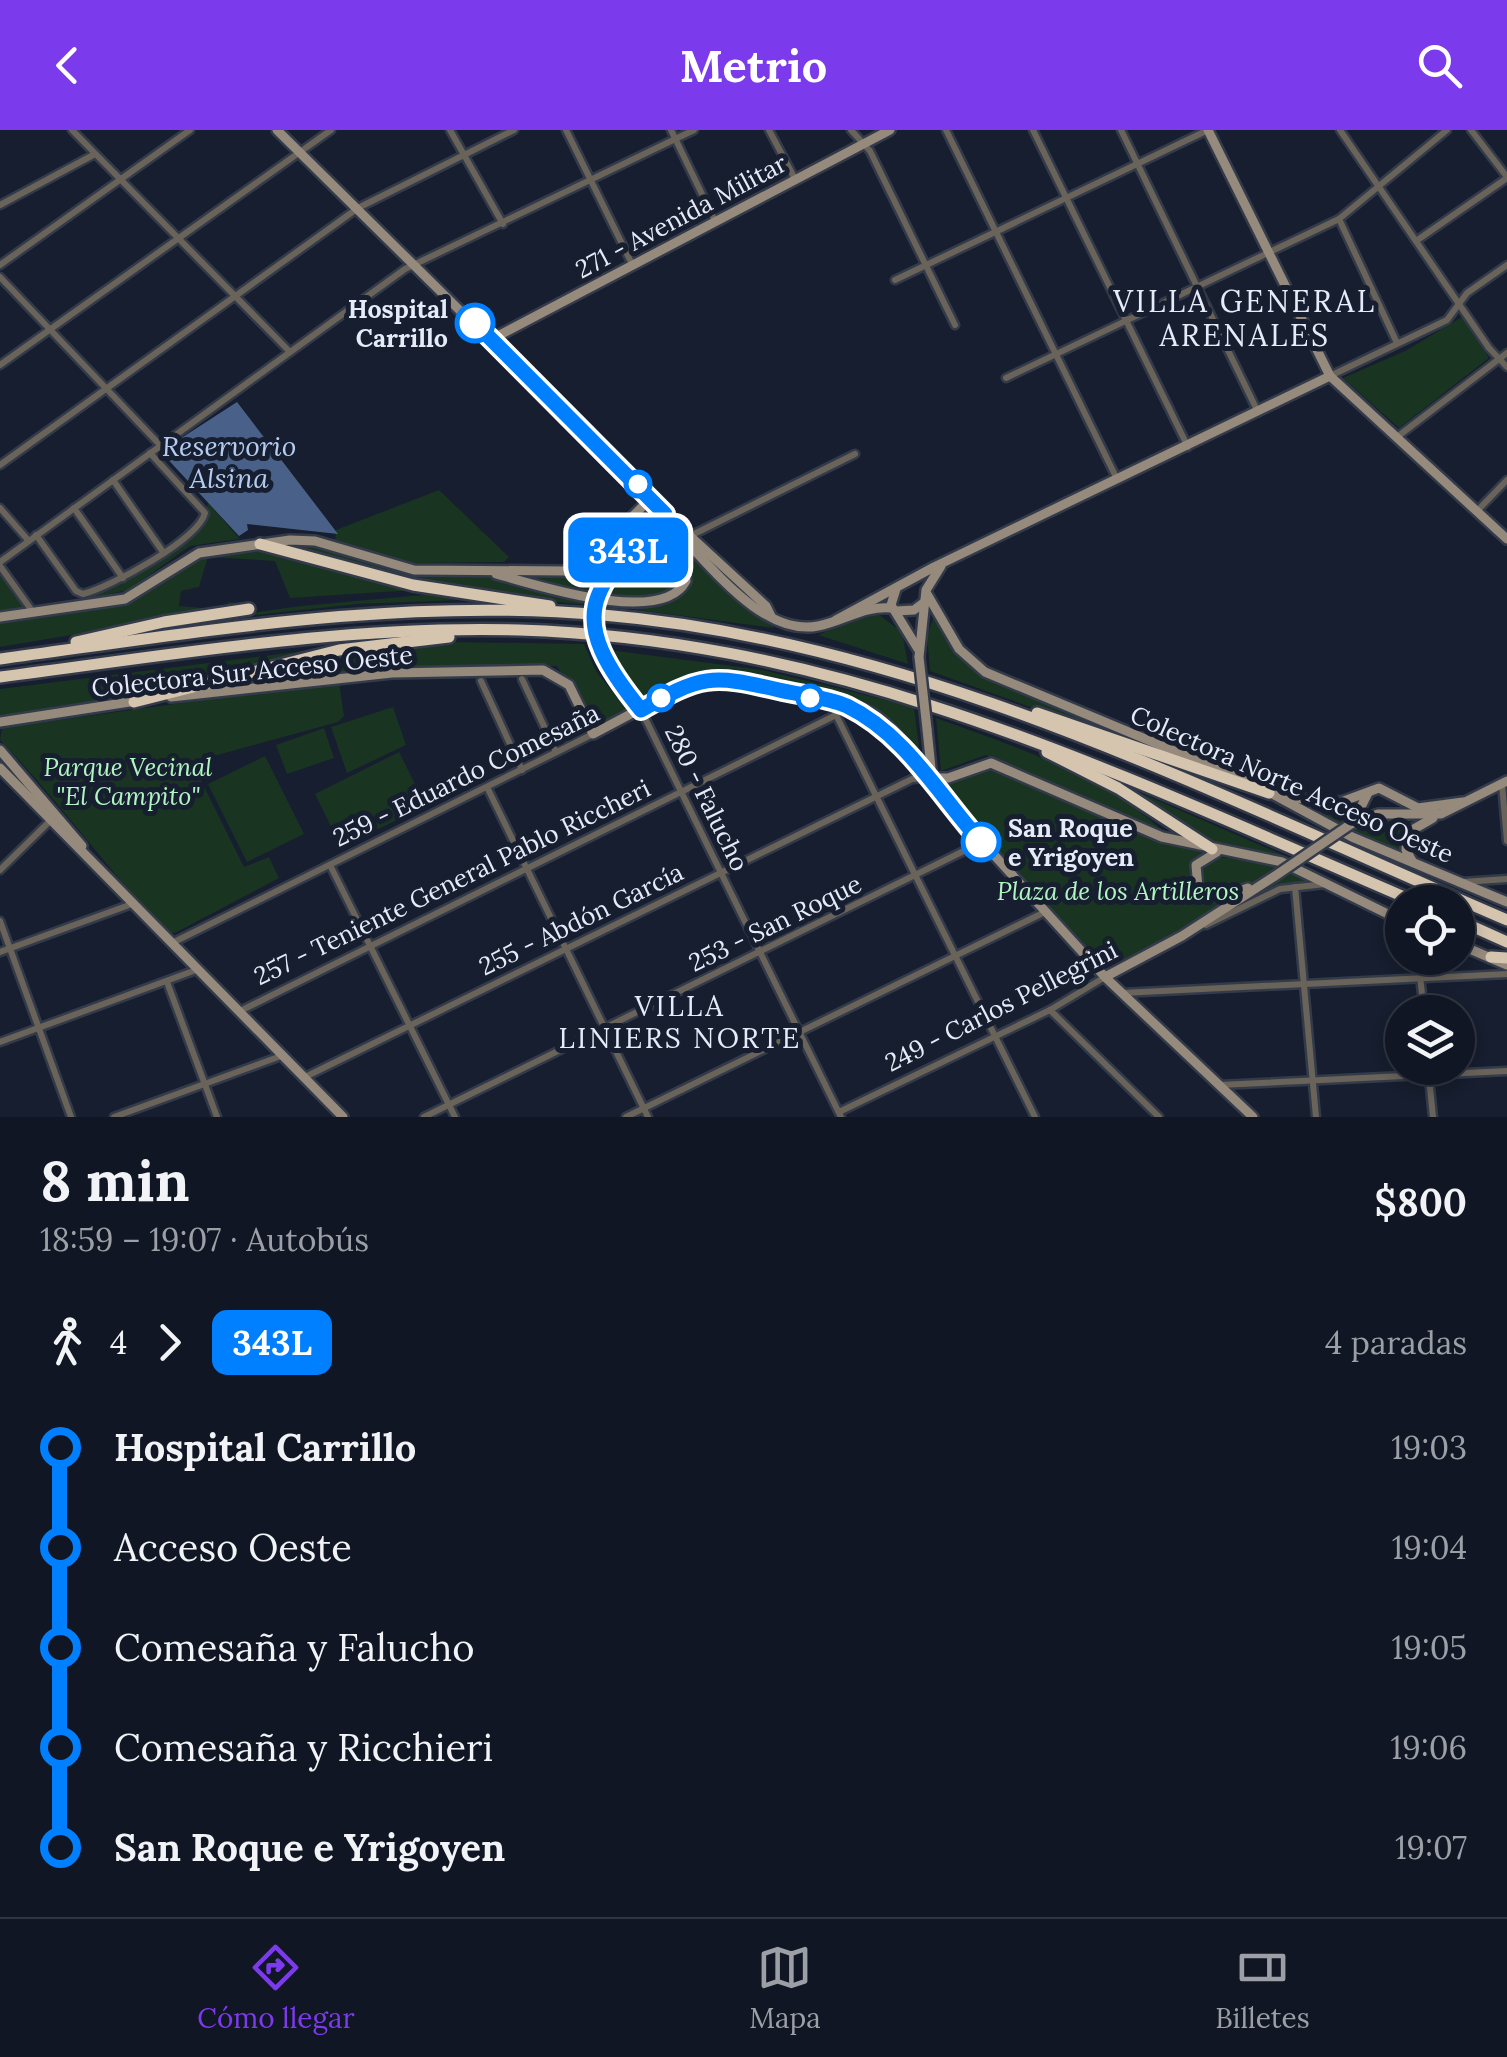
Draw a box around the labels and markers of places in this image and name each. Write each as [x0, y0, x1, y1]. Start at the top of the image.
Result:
place label: Hospital Carrillo [348, 293, 448, 354]
marker: Hospital Carrillo [456, 304, 494, 342]
unlabelled marker [625, 471, 651, 497]
unlabelled marker [648, 685, 674, 711]
unlabelled marker [797, 685, 823, 711]
place label: San Roque e Yrigoyen [1008, 812, 1134, 873]
marker: San Roque e Yrigoyen [962, 823, 1000, 861]

